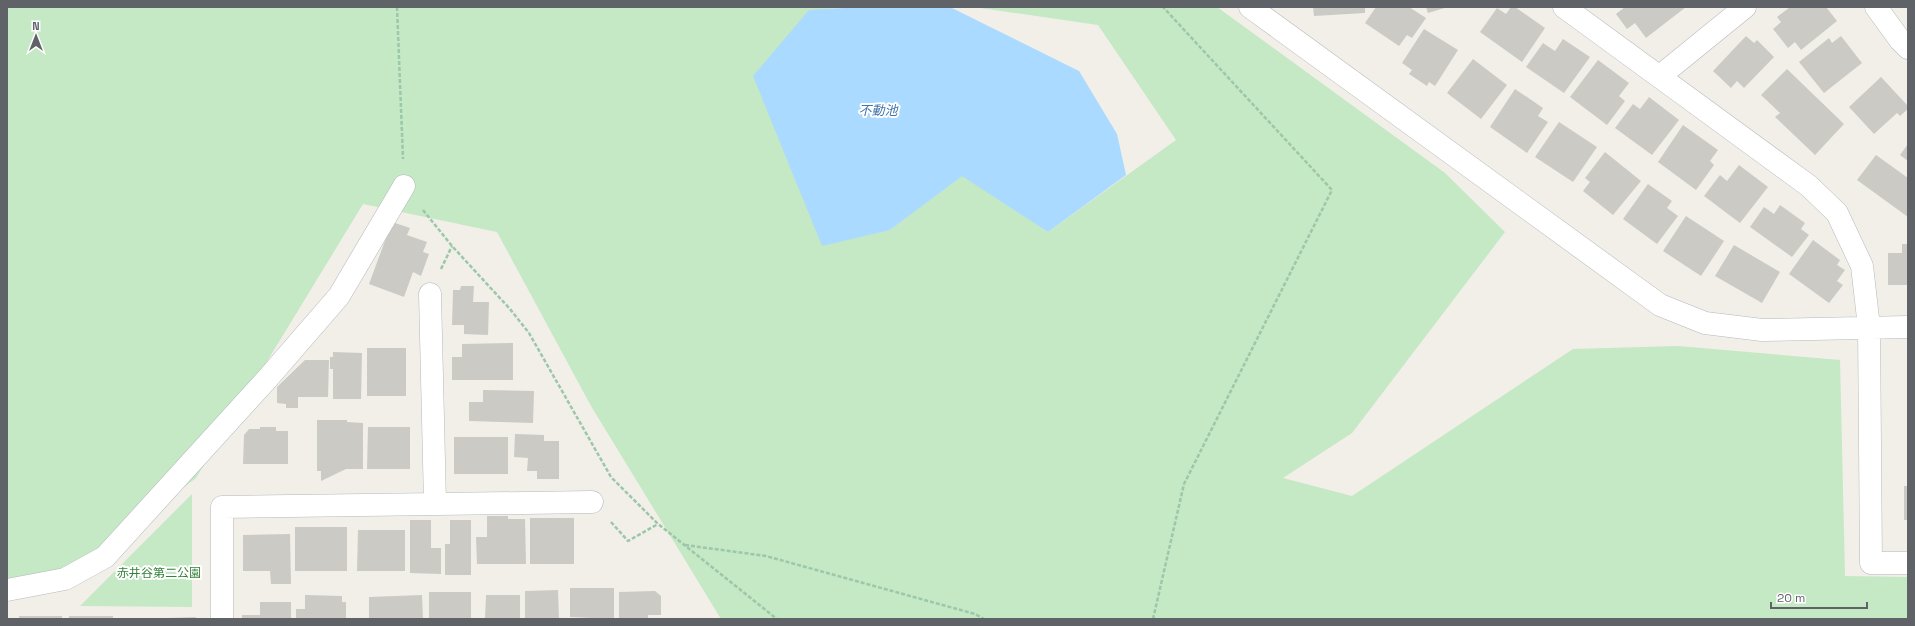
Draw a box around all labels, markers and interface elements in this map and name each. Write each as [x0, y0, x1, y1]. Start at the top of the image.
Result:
north arrow [16, 16, 56, 56]
text: N [32, 19, 40, 33]
water label: 不動池 [858, 102, 899, 119]
park label: 赤井谷第二公園 [117, 565, 201, 581]
scale bar [1771, 584, 1867, 610]
text: 20 m [1777, 590, 1805, 606]

